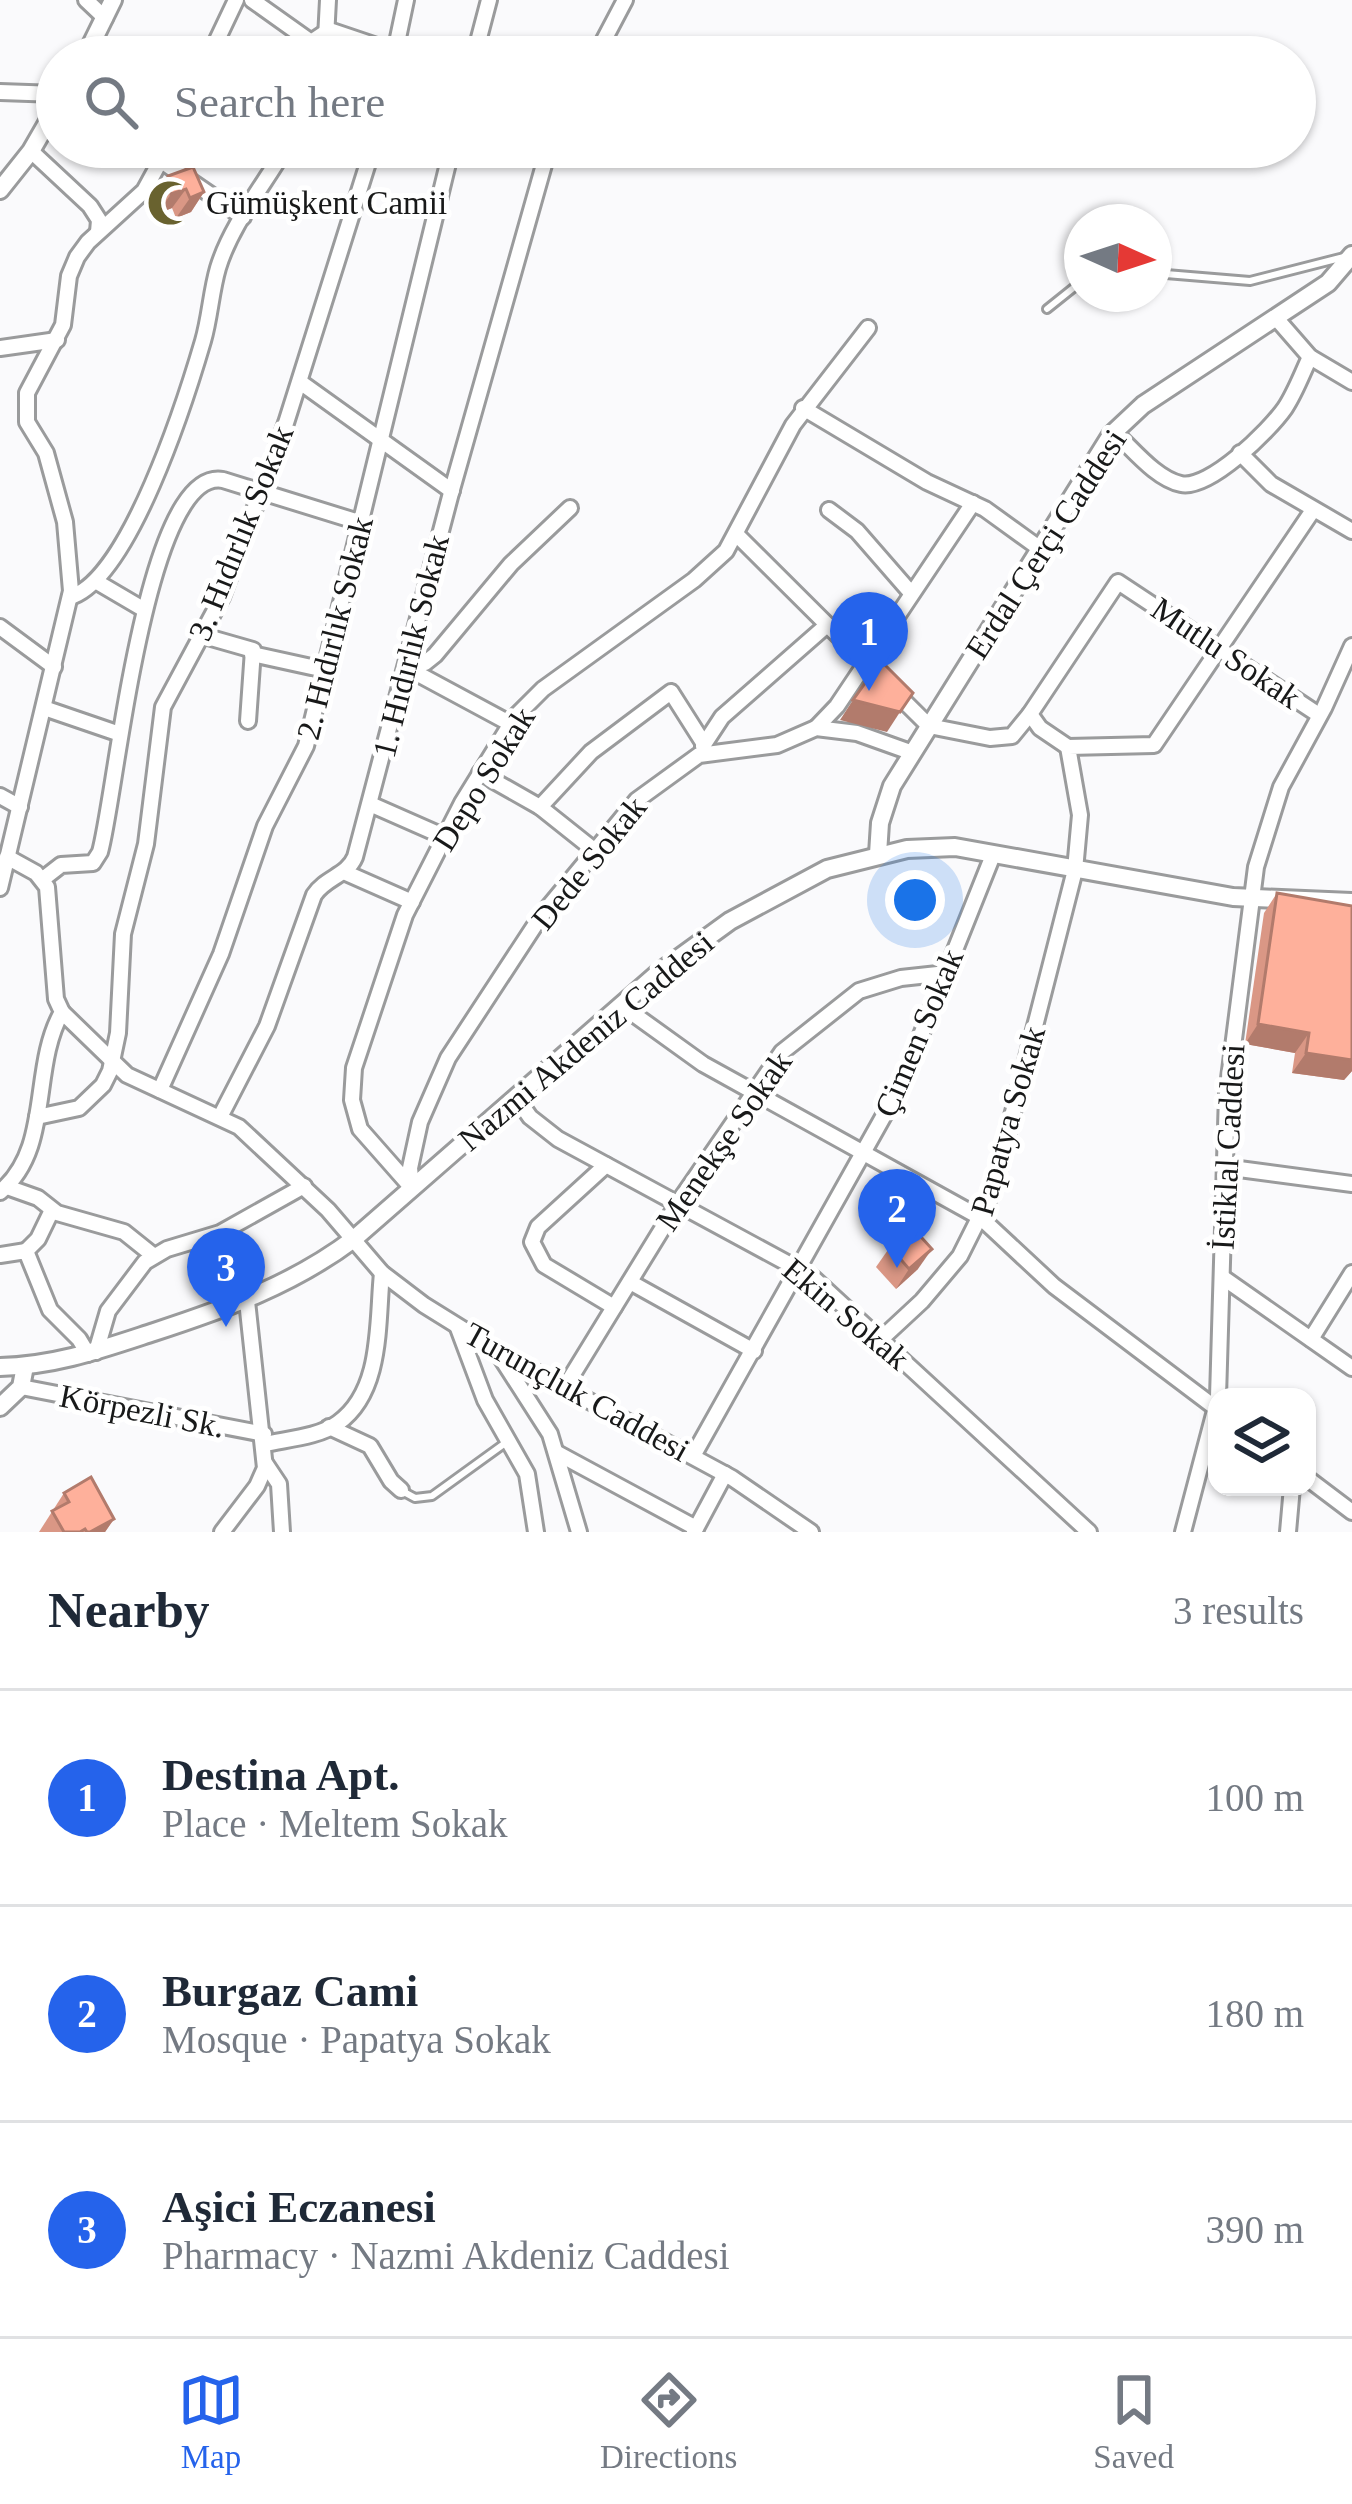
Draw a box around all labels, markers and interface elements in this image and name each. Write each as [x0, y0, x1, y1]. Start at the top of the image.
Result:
search box [36, 36, 1316, 168]
icon: search [78, 69, 144, 135]
text: Search here [174, 77, 385, 127]
mosque icon: Gümüşkent Camii [145, 178, 195, 228]
place label: Gümüşkent Camii [206, 185, 447, 221]
north arrow [1064, 204, 1172, 312]
street label: 3. Hıdırlık Sokak [182, 420, 301, 646]
street label: Erdal Çerçi Caddesi [959, 423, 1133, 665]
street label: 2. Hıdırlık Sokak [290, 512, 380, 743]
street label: 1. Hıdırlık Sokak [366, 530, 456, 761]
street label: Mutlu Sokak [1145, 590, 1308, 716]
pin: 1 [830, 592, 908, 691]
street label: Depo Sokak [426, 700, 543, 857]
street label: Dede Sokak [525, 789, 654, 937]
your location [885, 870, 945, 930]
street label: Nazmi Akdeniz Caddesi [452, 924, 720, 1158]
street label: Çimen Sokak [868, 943, 971, 1122]
street label: Papatya Sokak [964, 1022, 1052, 1220]
street label: İstiklal Caddesi [1205, 1043, 1251, 1251]
street label: Menekşe Sokak [649, 1044, 799, 1237]
pin: 2 [858, 1169, 936, 1268]
pin: 3 [187, 1228, 265, 1327]
street label: Ekin Sokak [776, 1251, 917, 1377]
street label: Turunçluk Caddesi [459, 1315, 695, 1469]
street label: Körpezli Sk. [57, 1377, 227, 1445]
map controls [1208, 1388, 1316, 1496]
button: layers [1208, 1388, 1316, 1496]
text: Nearby [48, 1582, 209, 1638]
text: 3 results [1173, 1589, 1304, 1632]
text: Destina Apt. [162, 1750, 400, 1800]
text: 1 [77, 1776, 97, 1819]
text: 100 m [1205, 1776, 1304, 1819]
text: Place · Meltem Sokak [162, 1802, 508, 1845]
text: Burgaz Cami [162, 1966, 418, 2016]
text: 2 [77, 1992, 97, 2035]
text: 180 m [1205, 1992, 1304, 2035]
text: Mosque · Papatya Sokak [162, 2018, 551, 2061]
text: Aşici Eczanesi [162, 2182, 436, 2232]
text: 3 [77, 2208, 97, 2251]
text: 390 m [1205, 2208, 1304, 2251]
text: Pharmacy · Nazmi Akdeniz Caddesi [162, 2234, 730, 2277]
tab: Map [178, 2367, 244, 2476]
tab: Directions [600, 2367, 737, 2476]
tab: Saved [1093, 2367, 1174, 2476]

